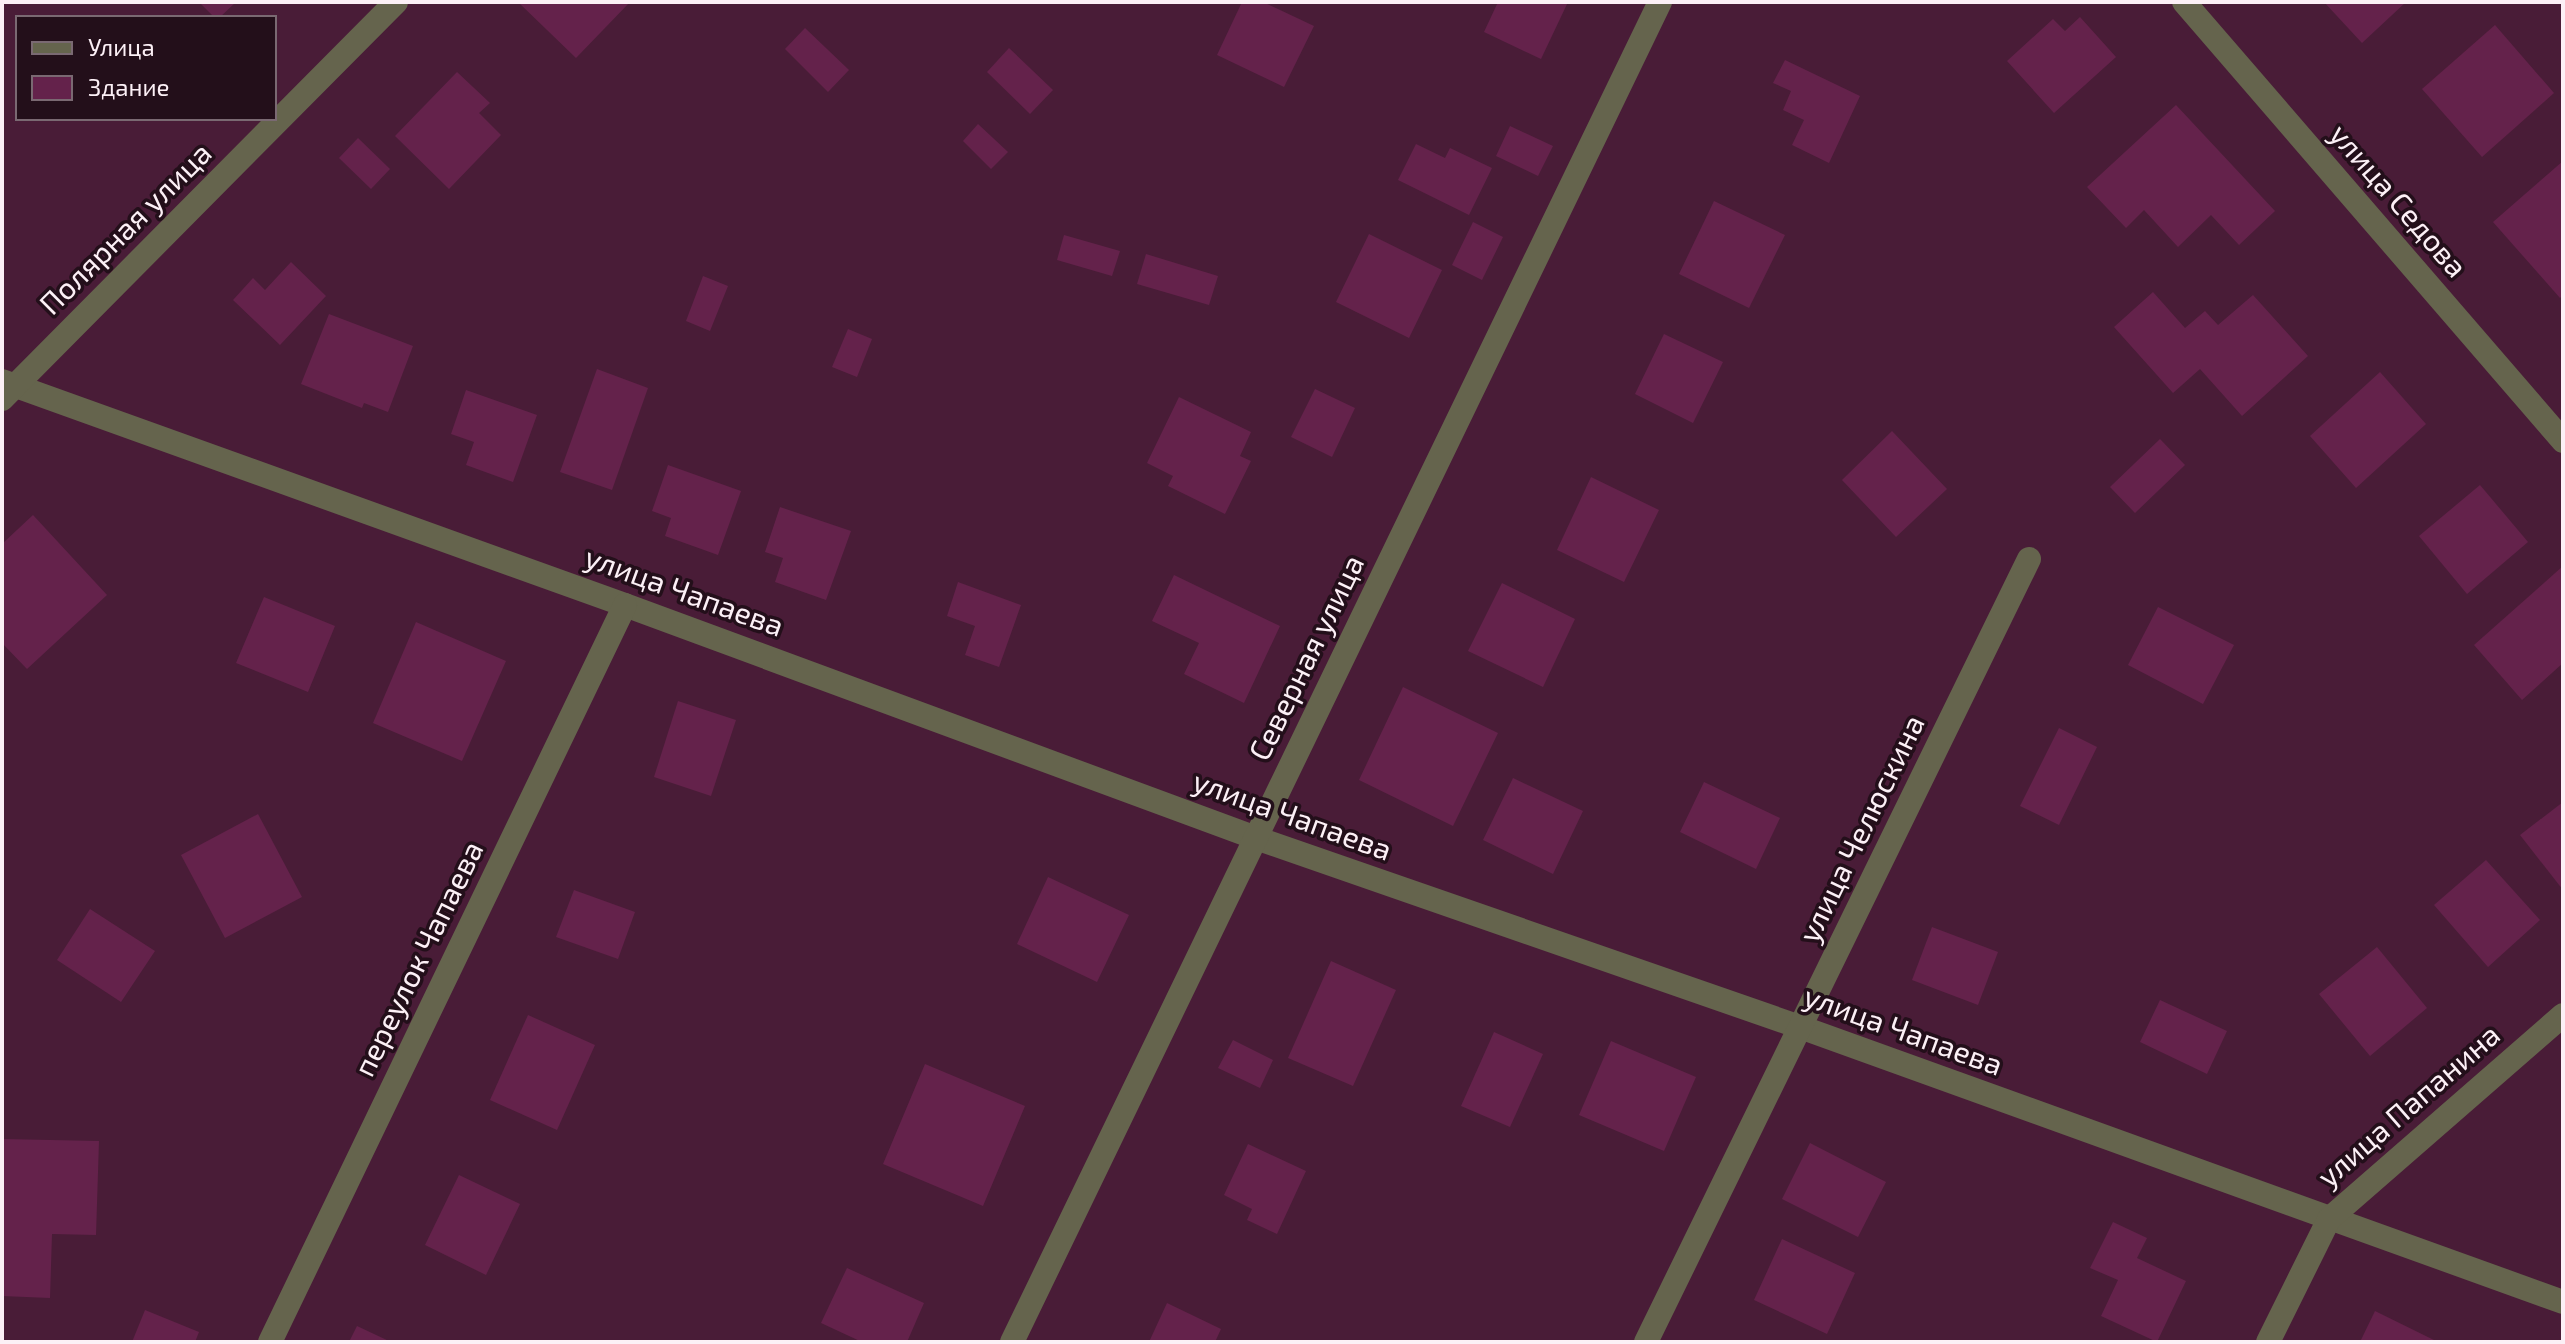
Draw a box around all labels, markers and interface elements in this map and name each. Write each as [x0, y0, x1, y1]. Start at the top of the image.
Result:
legend [16, 16, 276, 120]
text: Улица [88, 32, 155, 61]
text: Здание [88, 72, 170, 101]
street label: улица Седова [2322, 116, 2476, 284]
street label: Полярная улица [31, 134, 219, 322]
street label: улица Чапаева [580, 537, 789, 644]
street label: Северная улица [1240, 549, 1371, 766]
street label: улица Челюскина [1790, 709, 1932, 948]
street label: улица Чапаева [1188, 761, 1397, 868]
street label: переулок Чапаева [345, 835, 491, 1082]
street label: улица Чапаева [1799, 976, 2008, 1083]
street label: улица Папанина [2309, 1015, 2507, 1194]

